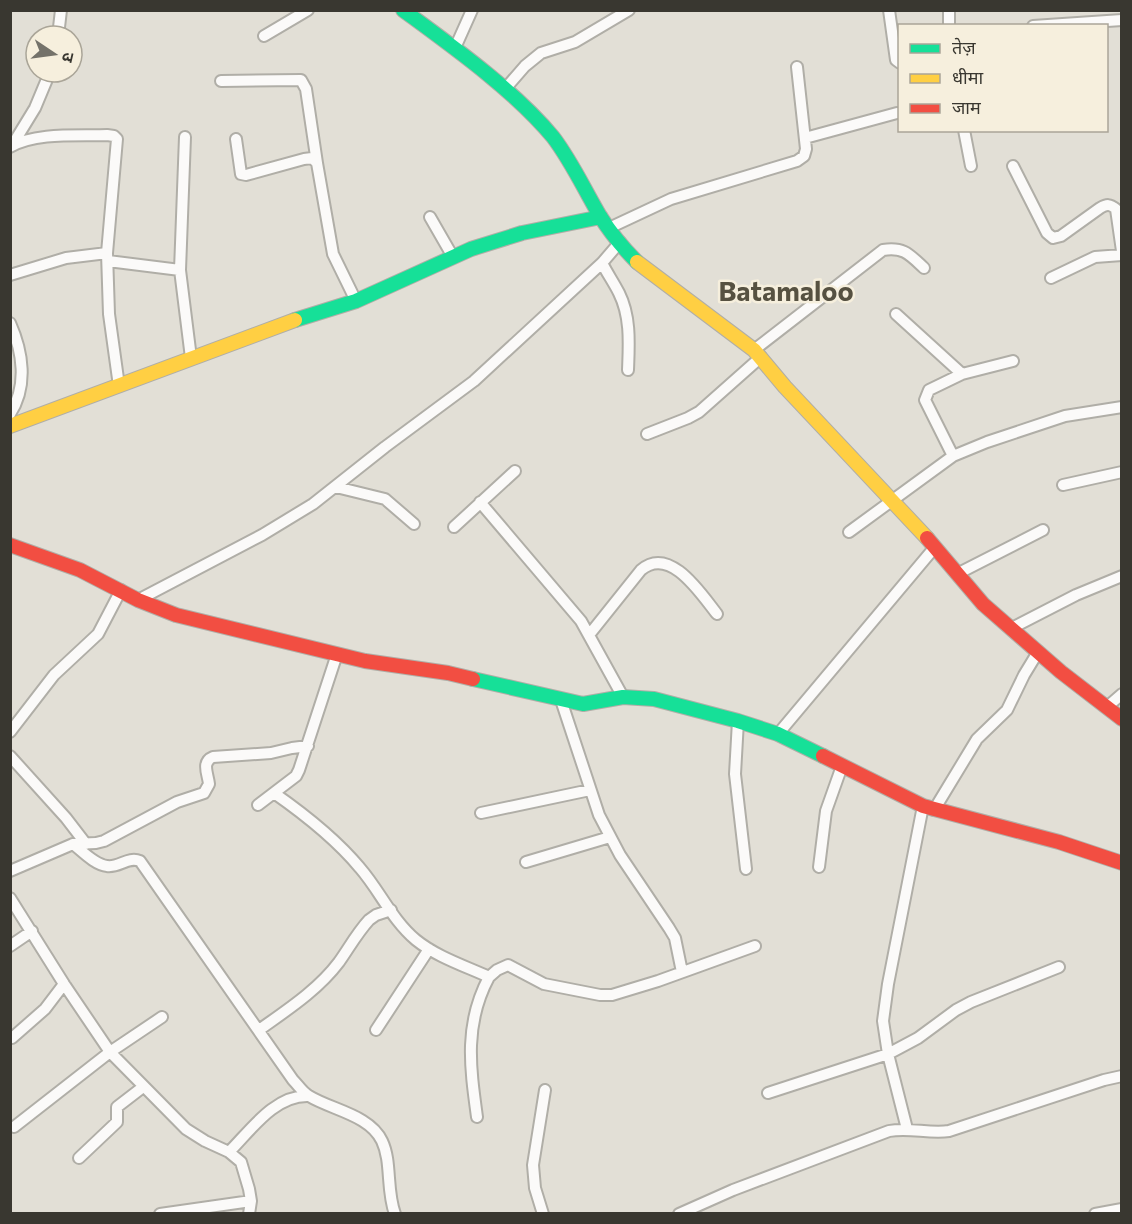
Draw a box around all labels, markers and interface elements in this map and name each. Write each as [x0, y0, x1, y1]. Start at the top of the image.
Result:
north arrow [24, 24, 84, 84]
legend [898, 24, 1108, 132]
text: तेज़ [952, 36, 976, 58]
text: उ [59, 51, 79, 65]
text: धीमा [952, 66, 983, 88]
text: जाम [952, 96, 982, 118]
district label: Batamaloo [718, 274, 854, 307]

